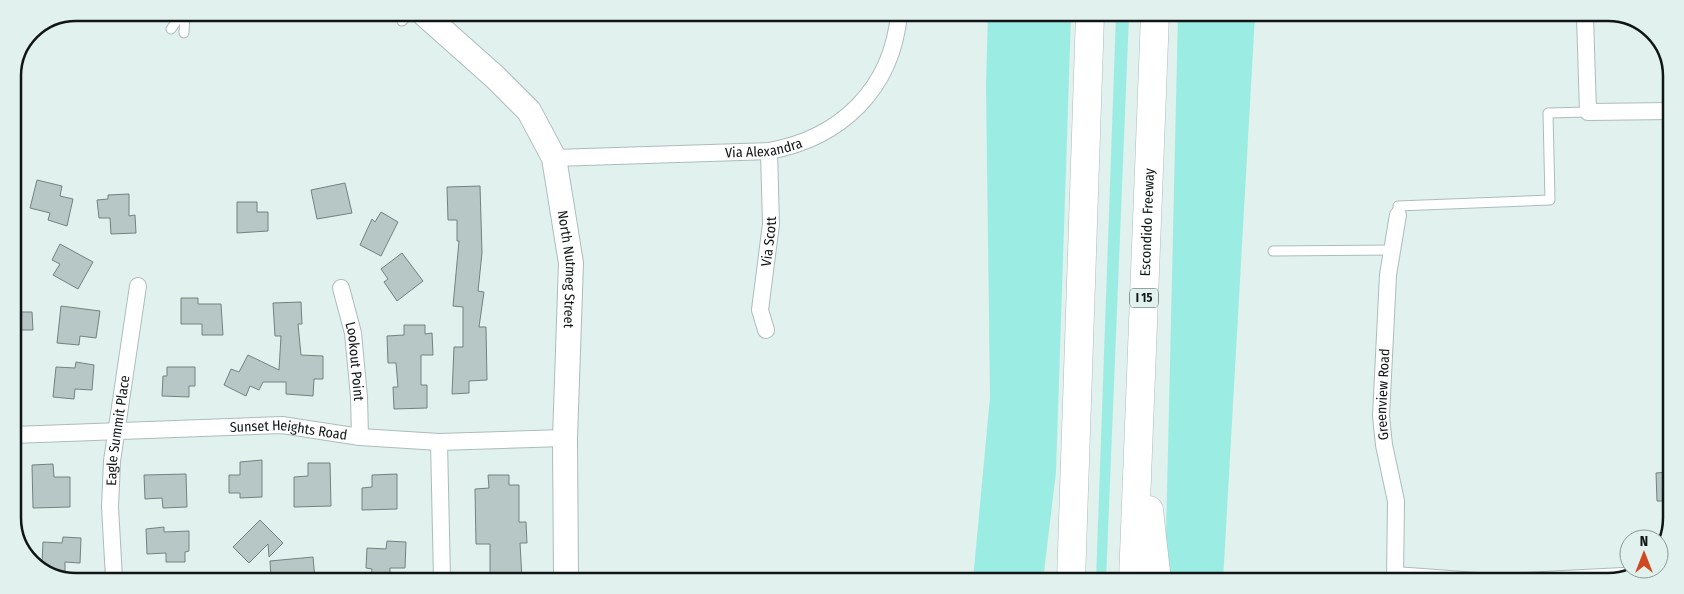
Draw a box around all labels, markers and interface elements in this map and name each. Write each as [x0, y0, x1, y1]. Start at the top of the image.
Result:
street label: Via Alexandra [725, 134, 804, 161]
street label: Escondido Freeway [1136, 167, 1158, 277]
street label: North Nutmeg Street [554, 209, 580, 329]
street label: Via Scott [757, 216, 780, 267]
road number: I 15 [1130, 288, 1158, 308]
street label: Lookout Point [342, 320, 368, 401]
street label: Greenview Road [1372, 348, 1393, 441]
street label: Eagle Summit Place [102, 374, 133, 486]
street label: Sunset Heights Road [229, 416, 348, 443]
north arrow [1619, 529, 1669, 579]
text: N [1640, 533, 1648, 550]

